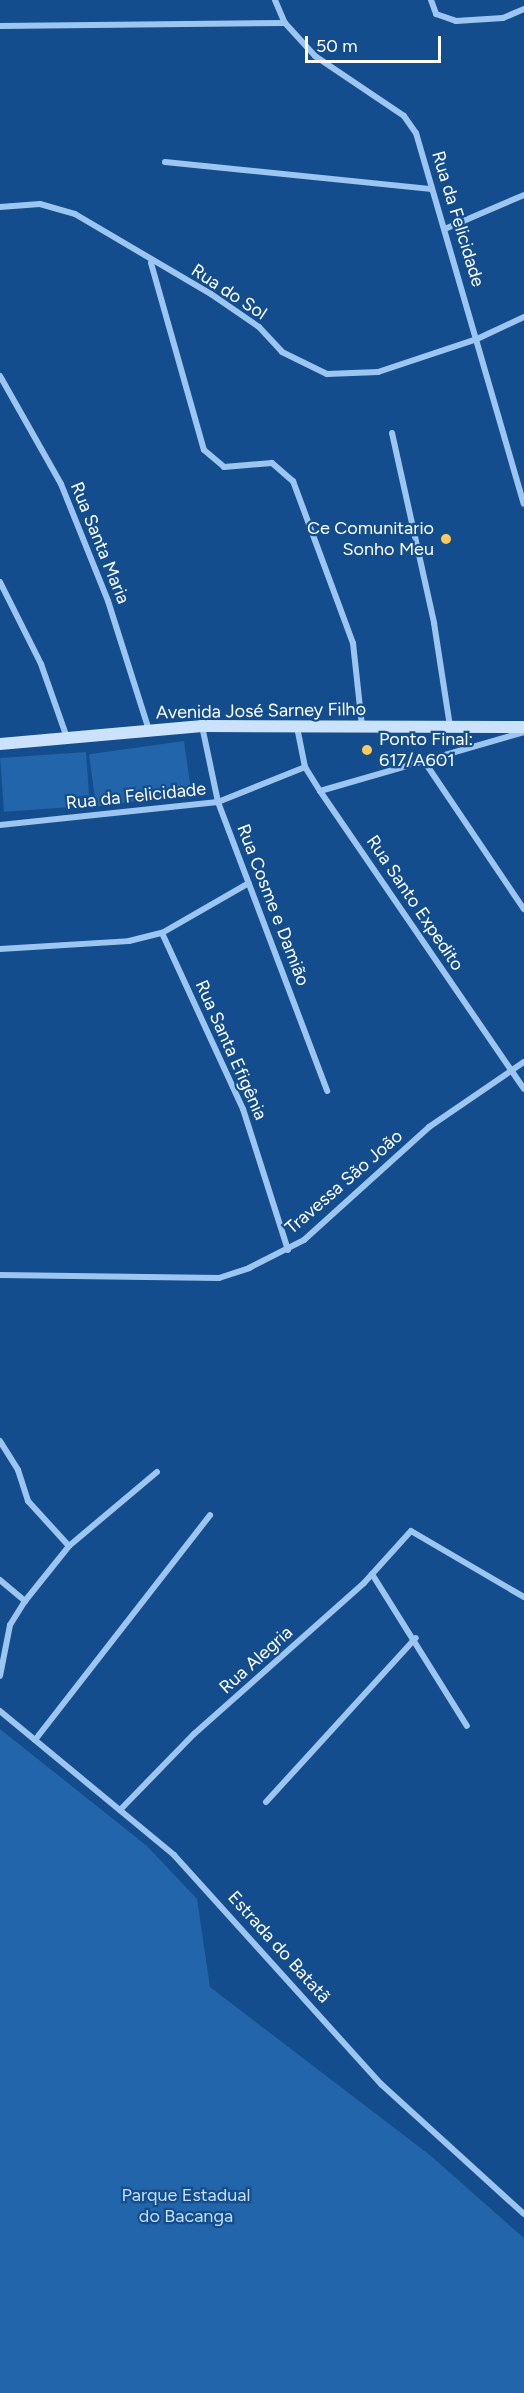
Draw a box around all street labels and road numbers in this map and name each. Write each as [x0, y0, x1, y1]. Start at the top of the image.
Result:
street label: Rua da Felicidade [427, 149, 489, 289]
street label: Rua do Sol [187, 260, 271, 324]
street label: Rua Santa Maria [66, 479, 134, 607]
street label: Avenida José Sarney Filho [156, 698, 366, 724]
street label: Rua da Felicidade [65, 778, 207, 814]
street label: Rua Cosme e Damião [232, 821, 314, 989]
street label: Rua Santo Expedito [362, 831, 468, 975]
street label: Rua Santa Efigênia [190, 977, 272, 1123]
street label: Travessa São João [281, 1125, 407, 1239]
street label: Rua Alegria [215, 1622, 297, 1698]
street label: Estrada do Batatã [223, 1887, 335, 2007]

